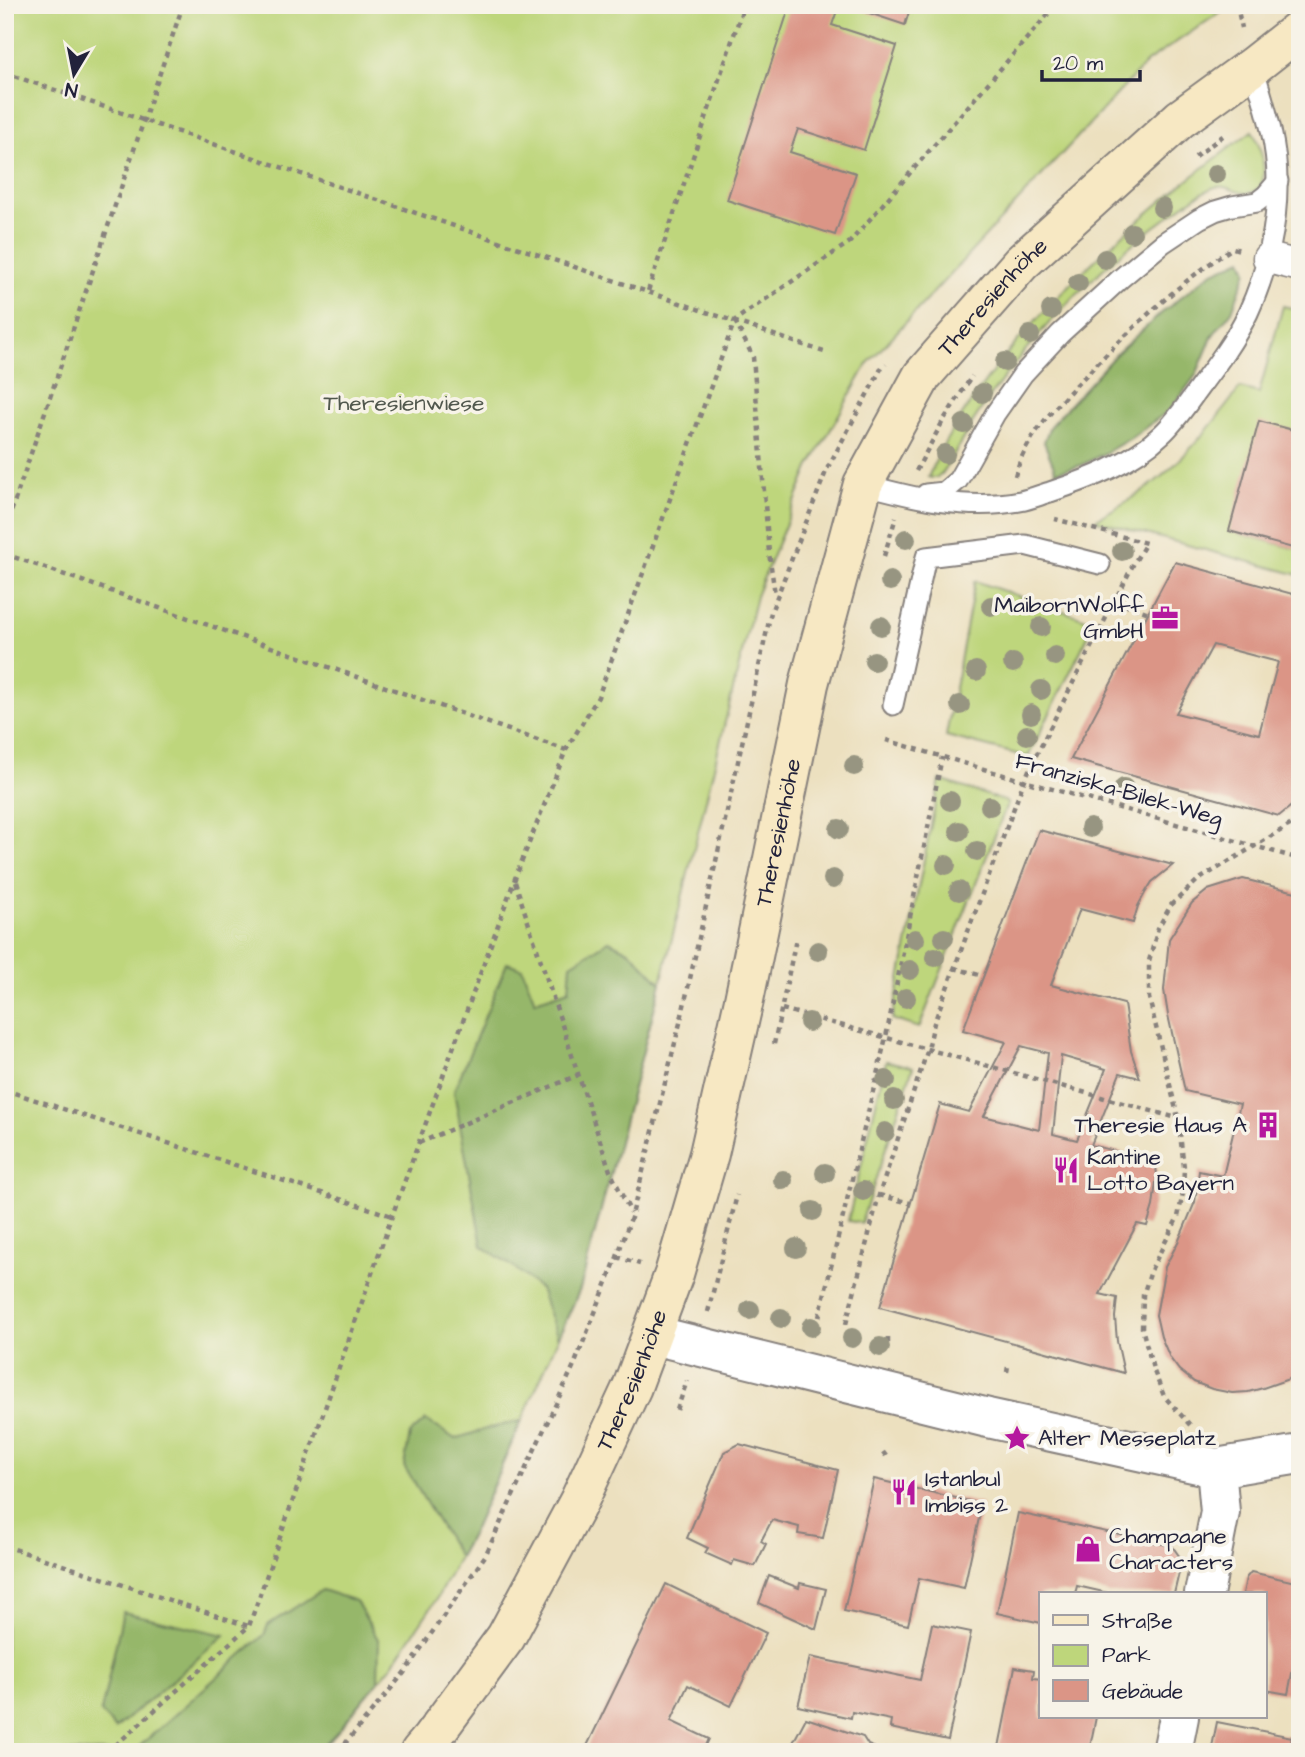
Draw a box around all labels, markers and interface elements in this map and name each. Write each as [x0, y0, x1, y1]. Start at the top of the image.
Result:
north arrow [38, 38, 108, 108]
scale bar [1042, 38, 1140, 82]
text: 20 m [1053, 49, 1104, 78]
text: N [63, 75, 80, 104]
street label: Theresienhöhe [930, 230, 1055, 363]
park label: Theresienwiese [324, 387, 484, 419]
place label: MaibornWolff GmbH [994, 589, 1144, 647]
office icon: MaibornWolff GmbH [1150, 603, 1180, 633]
street label: Franziska-Bilek-Weg [1011, 745, 1227, 836]
street label: Theresienhöhe [748, 756, 809, 910]
place label: Theresie Haus A [1074, 1109, 1247, 1141]
building icon: Theresie Haus A [1253, 1110, 1283, 1140]
place label: Kantine Lotto Bayern [1087, 1141, 1234, 1200]
restaurant icon: Kantine Lotto Bayern [1051, 1155, 1081, 1185]
street label: Theresienhöhe [588, 1305, 675, 1456]
place label: Alter Messeplatz [1038, 1422, 1216, 1454]
place icon: Alter Messeplatz [1002, 1423, 1032, 1453]
place label: Istanbul Imbiss 2 [925, 1463, 1008, 1521]
restaurant icon: Istanbul Imbiss 2 [889, 1477, 919, 1507]
place label: Champagne Characters [1109, 1520, 1233, 1578]
shop icon: Champagne Characters [1073, 1534, 1103, 1564]
legend [1039, 1592, 1266, 1718]
text: Straße [1102, 1607, 1173, 1636]
text: Park [1102, 1641, 1151, 1670]
text: Gebäude [1102, 1677, 1183, 1706]

